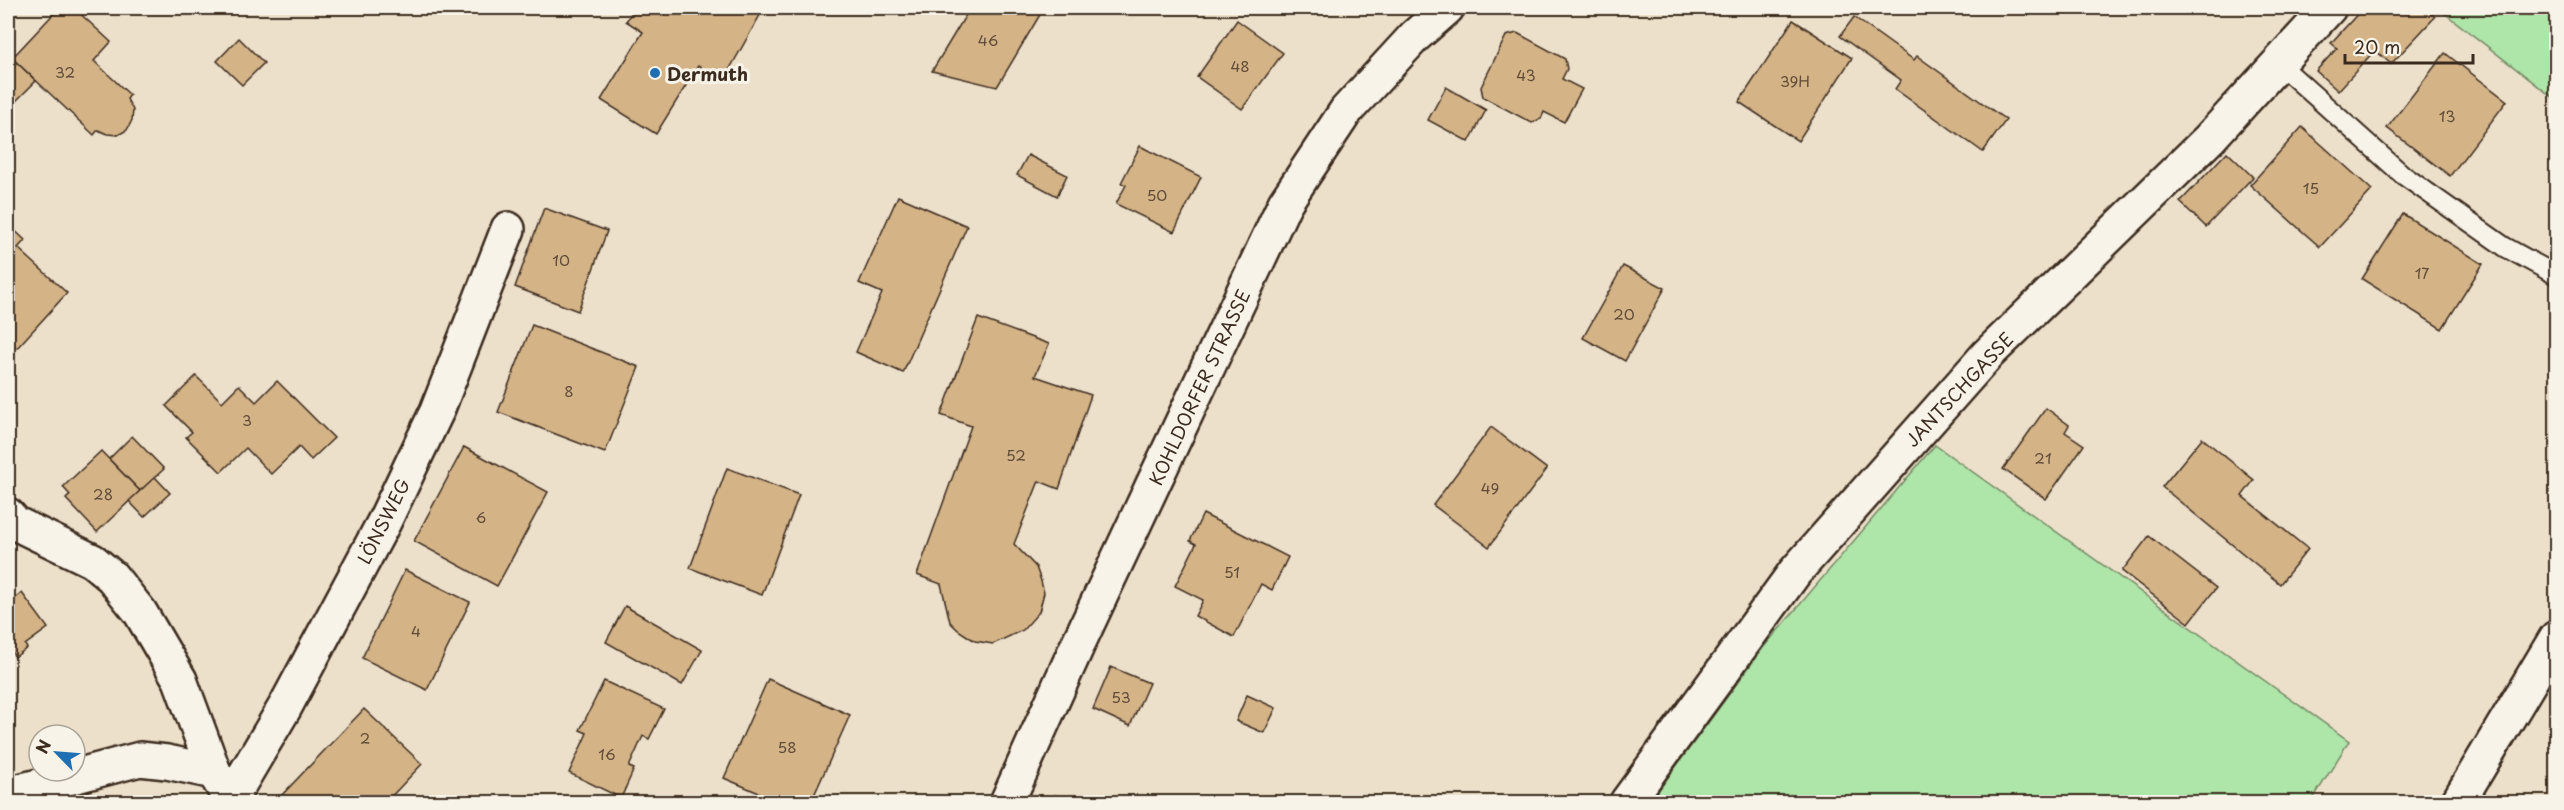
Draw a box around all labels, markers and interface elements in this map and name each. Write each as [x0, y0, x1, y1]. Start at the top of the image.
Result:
scale bar [2345, 27, 2472, 65]
house number: 46 [978, 28, 998, 51]
text: 20 m [2354, 33, 2400, 60]
house number: 48 [1230, 54, 1250, 77]
house number: 32 [55, 60, 75, 83]
place label: Dermuth [667, 60, 748, 87]
house number: 43 [1516, 63, 1536, 86]
marker: Dermuth [648, 66, 662, 80]
house number: 39H [1780, 69, 1810, 92]
house number: 13 [2439, 104, 2455, 127]
house number: 15 [2303, 176, 2319, 199]
house number: 50 [1147, 183, 1167, 206]
house number: 10 [552, 248, 570, 271]
house number: 17 [2415, 261, 2429, 284]
street label: KOHLDORFER STRASSE [1142, 285, 1256, 489]
house number: 20 [1613, 302, 1635, 325]
street label: JANTSCHGASSE [1899, 326, 2019, 452]
house number: 8 [564, 379, 574, 402]
house number: 3 [242, 408, 252, 431]
house number: 52 [1006, 443, 1026, 466]
house number: 21 [2034, 446, 2052, 469]
street label: LÖNSWEG [350, 473, 416, 568]
house number: 49 [1481, 476, 1499, 499]
house number: 28 [93, 482, 113, 505]
house number: 6 [476, 505, 486, 528]
house number: 51 [1224, 560, 1240, 583]
house number: 4 [411, 619, 421, 642]
house number: 53 [1111, 685, 1131, 708]
north arrow [27, 723, 87, 783]
house number: 2 [360, 726, 370, 749]
text: N [29, 735, 56, 757]
house number: 58 [777, 735, 797, 758]
house number: 16 [598, 742, 616, 765]

